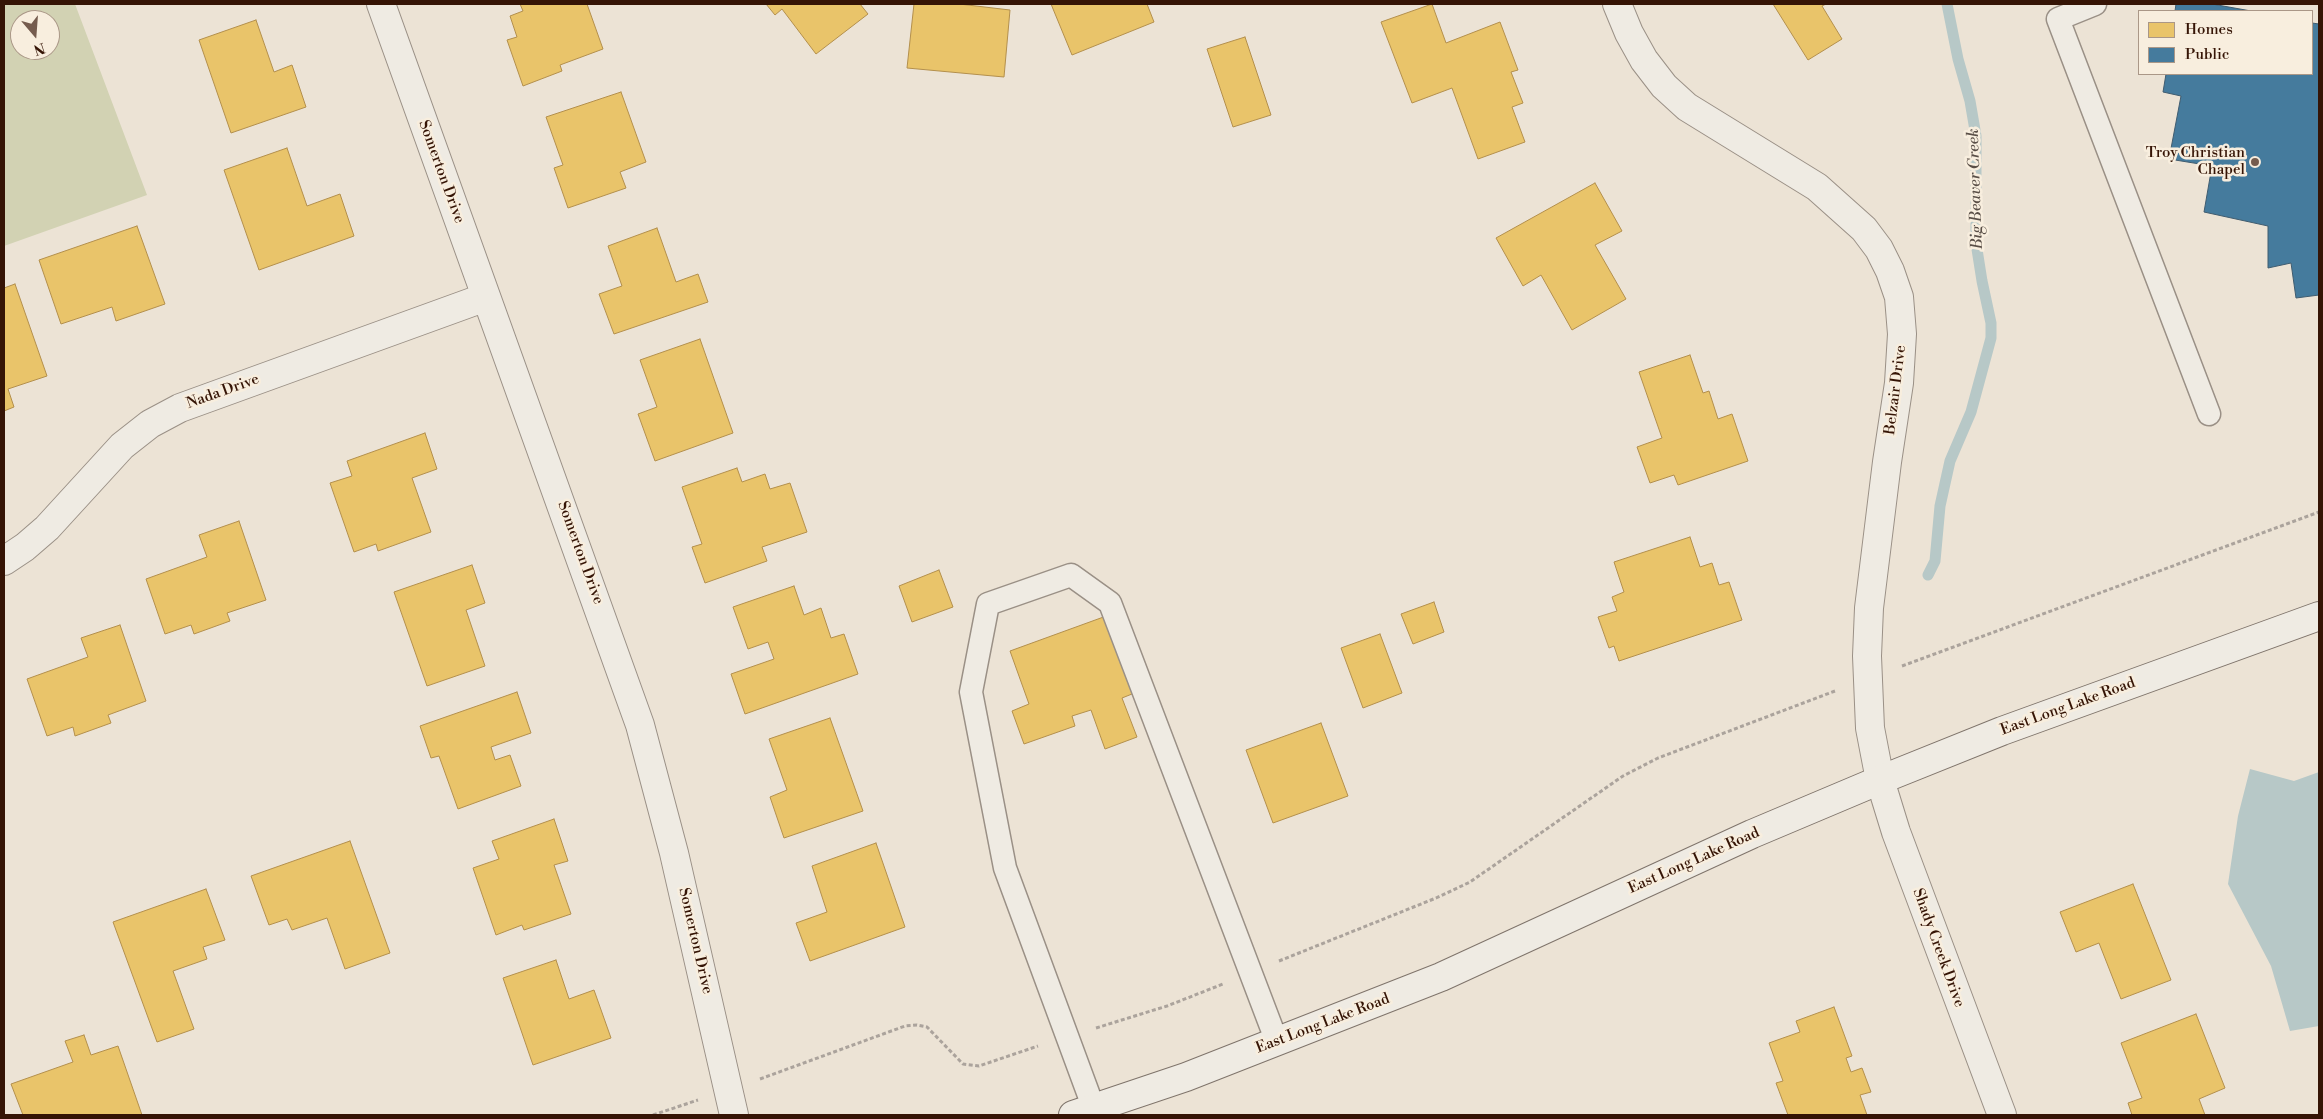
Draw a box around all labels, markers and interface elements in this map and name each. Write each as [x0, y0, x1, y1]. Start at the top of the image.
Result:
north arrow [10, 10, 60, 60]
legend [2138, 10, 2313, 75]
text: Homes [2185, 20, 2233, 39]
text: N [31, 38, 47, 59]
text: Public [2185, 45, 2229, 64]
street label: Somerton Drive [414, 118, 468, 226]
water label: Big Beaver Creek [1964, 128, 1988, 250]
place label: Troy Christian Chapel [2146, 144, 2245, 179]
marker: Troy Christian Chapel [2249, 156, 2261, 168]
street label: Belzair Drive [1882, 344, 1910, 436]
street label: Nada Drive [184, 371, 262, 413]
street label: Somerton Drive [553, 499, 607, 607]
street label: East Long Lake Road [1998, 674, 2138, 740]
street label: East Long Lake Road [1626, 824, 1762, 898]
street label: Somerton Drive [674, 886, 716, 996]
street label: Shady Creek Drive [1908, 886, 1968, 1010]
street label: East Long Lake Road [1254, 990, 1392, 1058]

